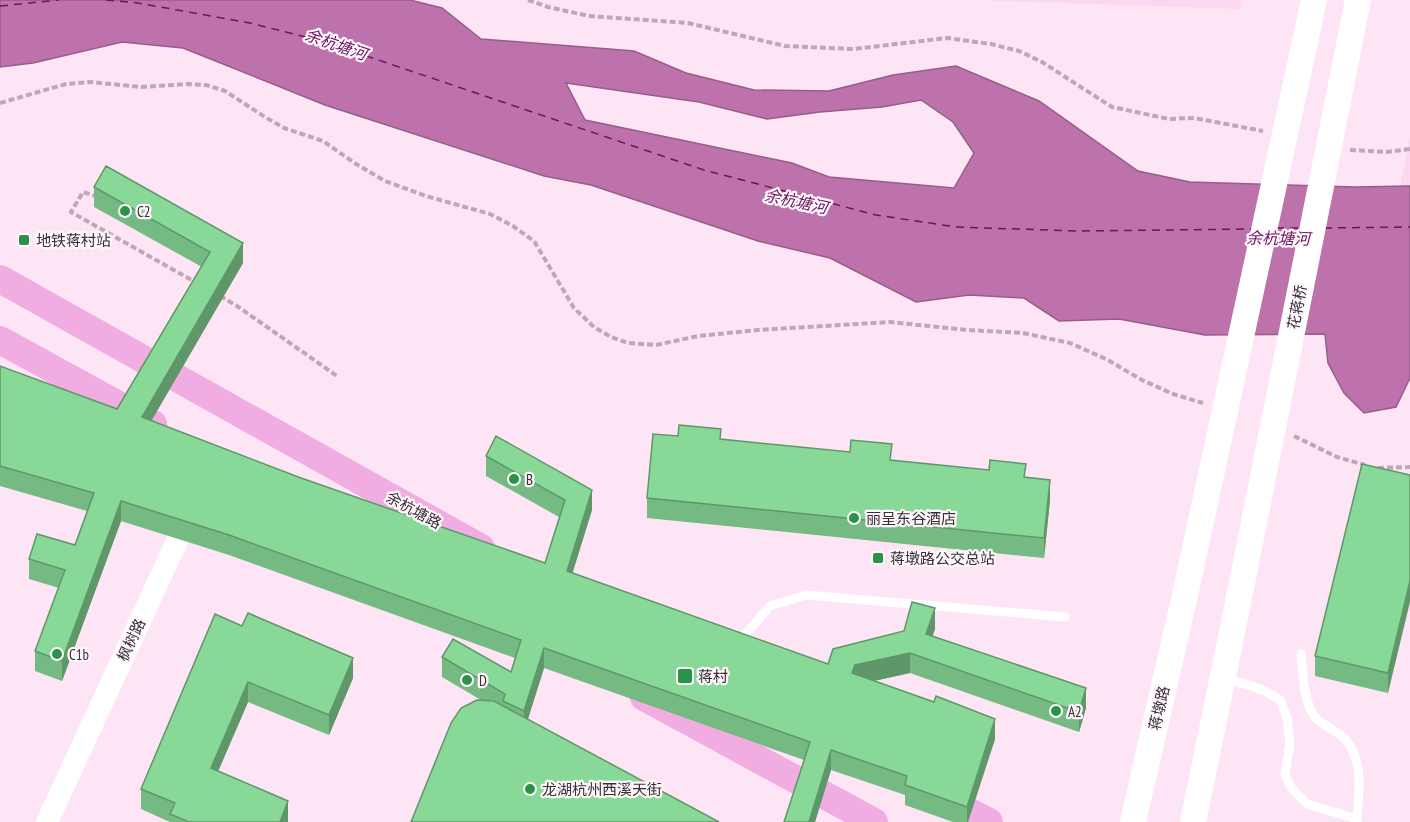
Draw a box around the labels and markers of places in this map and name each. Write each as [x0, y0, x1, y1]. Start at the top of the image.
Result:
place label: C2 [137, 202, 151, 221]
marker: C2 [118, 204, 132, 218]
place label: 地铁蒋村站 [36, 231, 111, 250]
marker: 地铁蒋村站 [17, 233, 31, 247]
place label: B [526, 470, 533, 489]
marker: B [507, 472, 521, 486]
place label: 丽呈东谷酒店 [866, 509, 956, 528]
marker: 丽呈东谷酒店 [847, 511, 861, 525]
place label: 蒋墩路公交总站 [890, 549, 995, 568]
marker: 蒋墩路公交总站 [871, 551, 885, 565]
place label: C1b [69, 645, 89, 664]
marker: C1b [50, 647, 64, 661]
marker: 蒋村 [676, 667, 694, 685]
place label: 蒋村 [698, 667, 728, 686]
place label: D [479, 671, 487, 690]
marker: D [460, 673, 474, 687]
place label: A2 [1068, 702, 1082, 721]
marker: A2 [1049, 704, 1063, 718]
place label: 龙湖杭州西溪天街 [542, 780, 662, 799]
marker: 龙湖杭州西溪天街 [523, 782, 537, 796]

